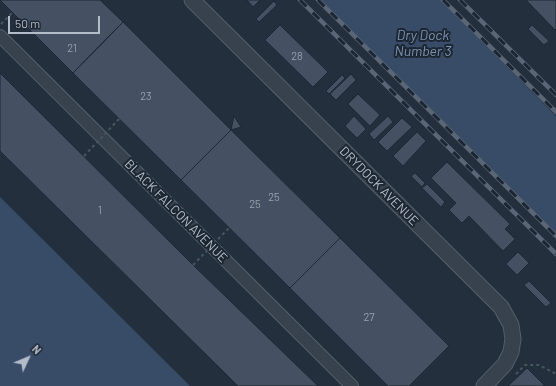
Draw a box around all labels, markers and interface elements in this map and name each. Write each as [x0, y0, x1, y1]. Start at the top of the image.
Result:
scale bar [10, 8, 102, 34]
text: 50 m [15, 16, 40, 30]
water label: Dry Dock Number 3 [395, 27, 451, 60]
house number: 21 [67, 41, 77, 55]
house number: 28 [291, 49, 303, 63]
house number: 23 [140, 89, 152, 103]
street label: DRYDOCK AVENUE [336, 143, 422, 229]
street label: BLACK FALCON AVENUE [121, 156, 231, 266]
house number: 25 [268, 190, 280, 204]
house number: 25 [249, 197, 261, 211]
house number: 1 [98, 203, 102, 217]
house number: 27 [363, 310, 375, 324]
north arrow [8, 338, 48, 378]
text: N [30, 342, 44, 356]

